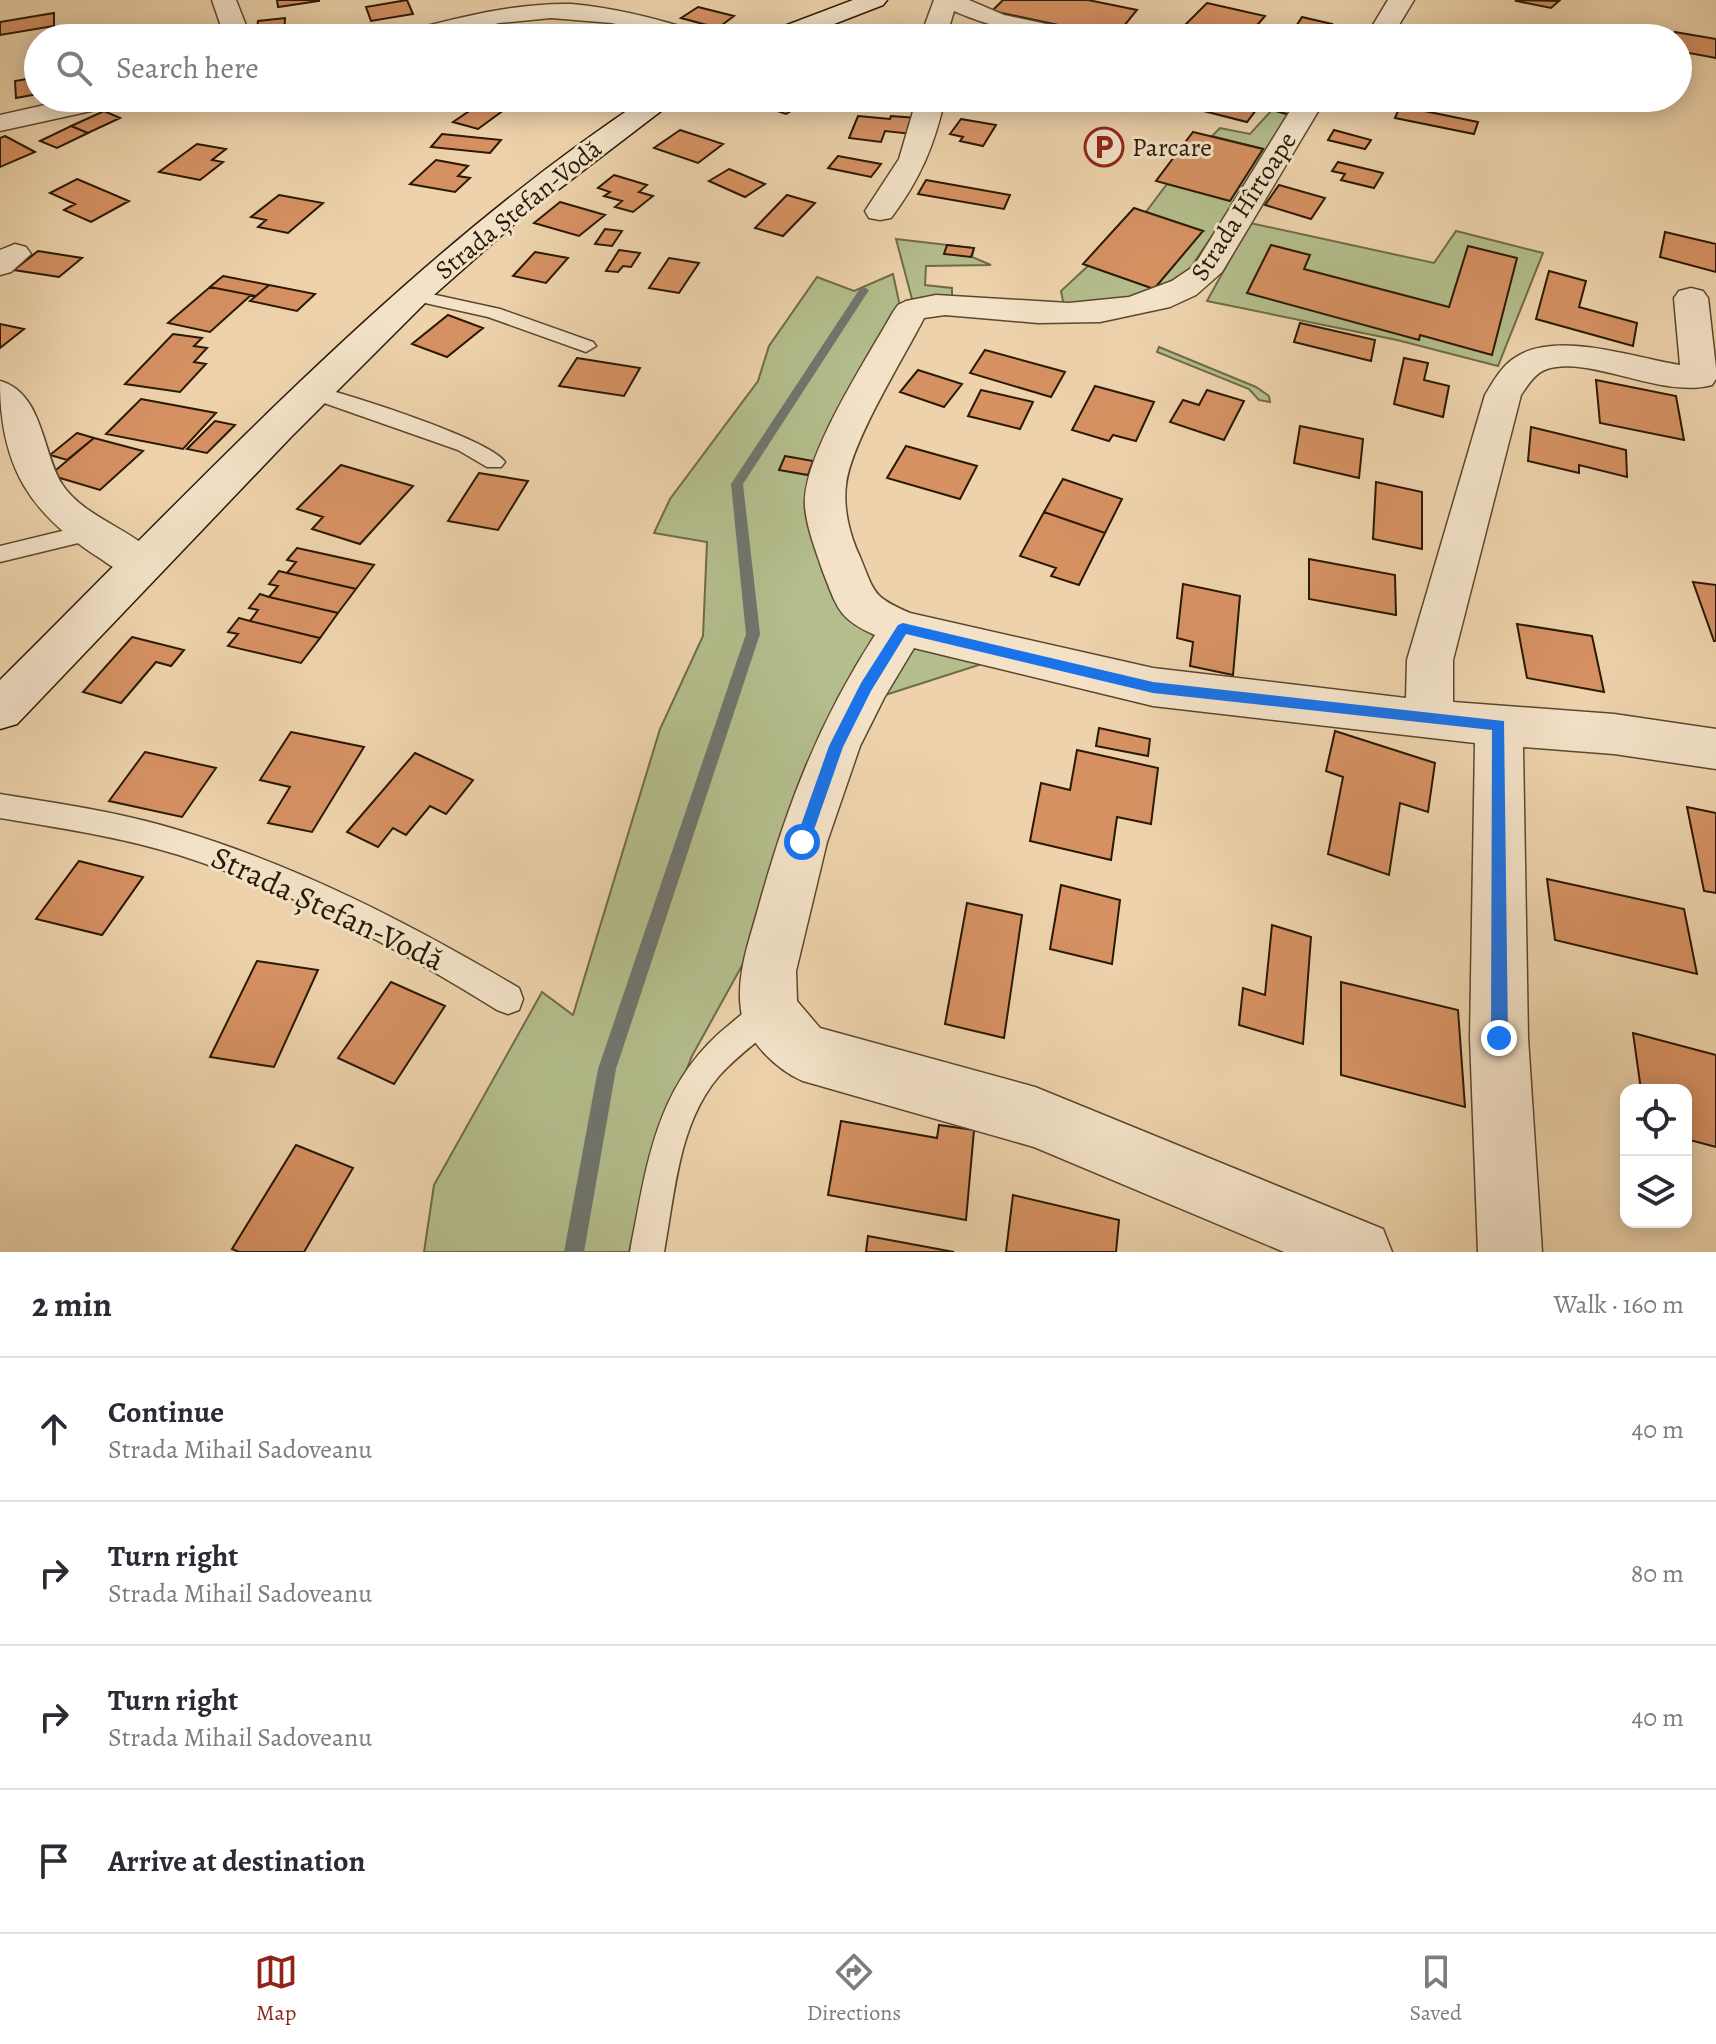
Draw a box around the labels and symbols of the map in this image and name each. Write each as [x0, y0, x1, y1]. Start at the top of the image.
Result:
street label: Strada Hîrtoape [1182, 125, 1305, 288]
parking icon: Parcare [1083, 126, 1125, 168]
place label: Parcare [1132, 130, 1212, 165]
street label: Strada Ștefan-Vodă [428, 131, 609, 287]
route start [784, 824, 820, 860]
street label: Strada Ștefan-Vodă [204, 835, 452, 981]
route end [1481, 1020, 1517, 1056]

